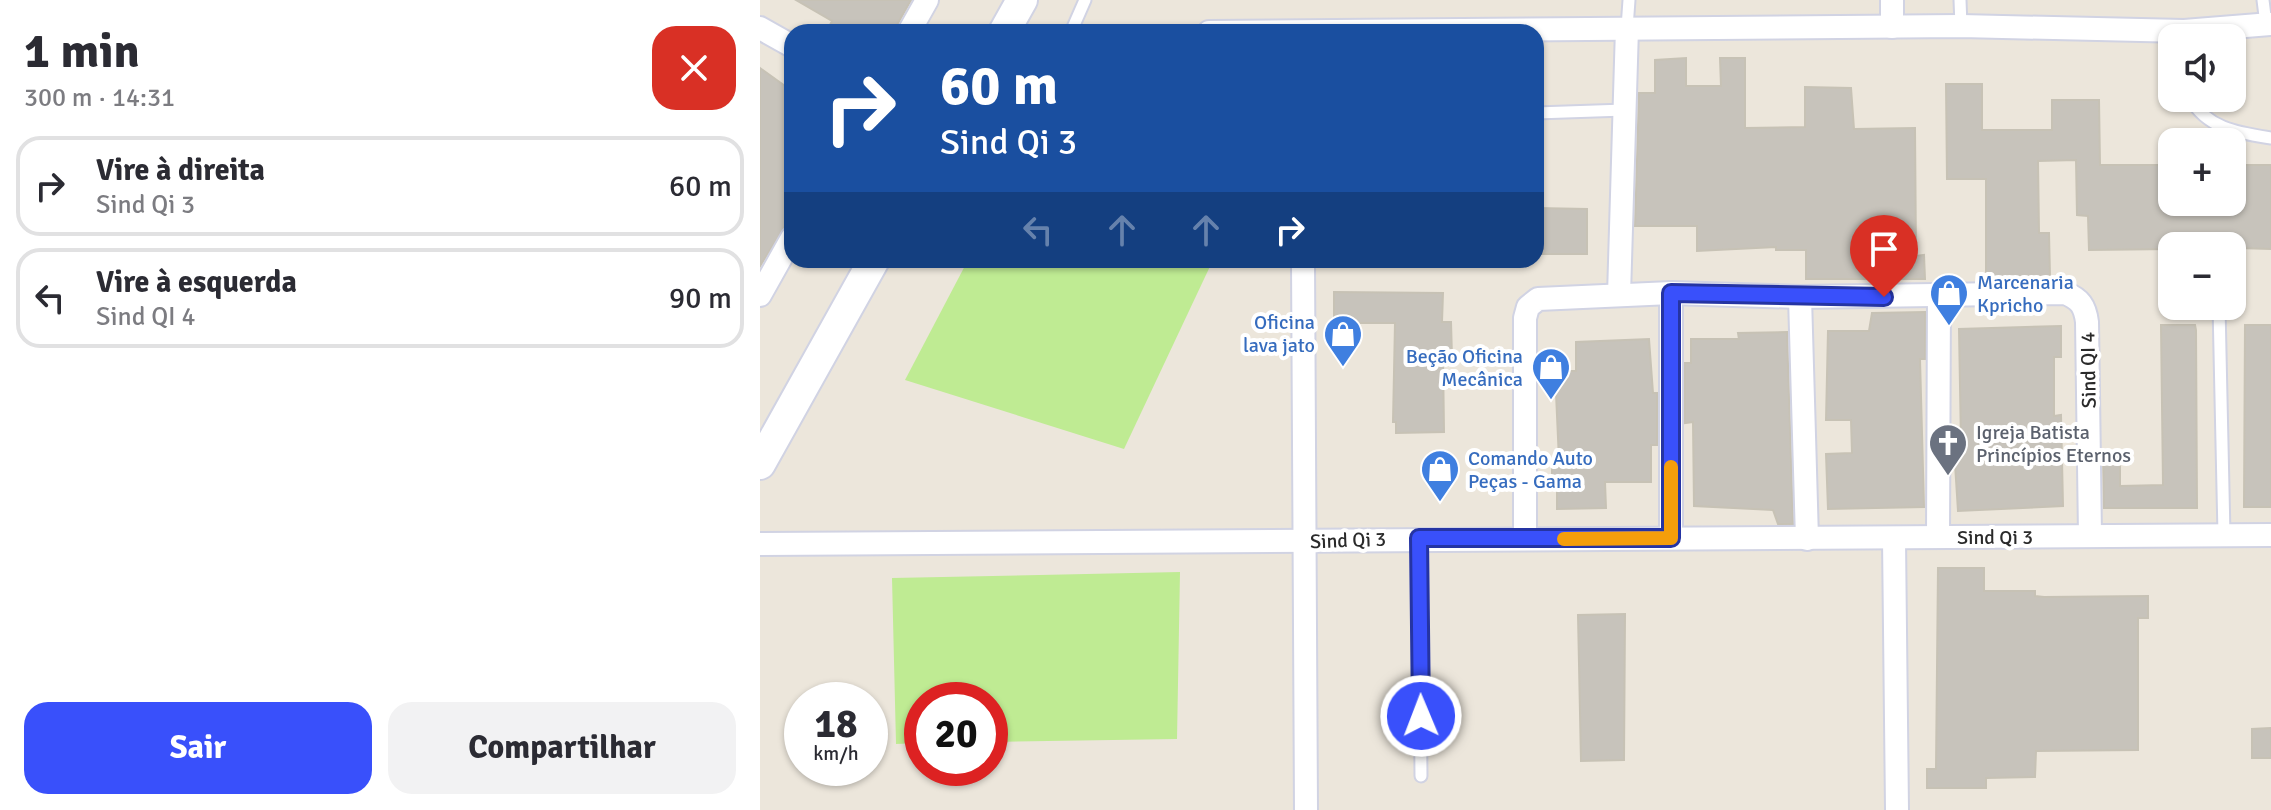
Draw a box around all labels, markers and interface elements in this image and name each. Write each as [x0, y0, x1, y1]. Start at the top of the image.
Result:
text: 1 min [24, 22, 140, 81]
map controls [2158, 24, 2246, 320]
button: sound [2158, 24, 2246, 112]
button: close [652, 26, 736, 110]
text: 60 m [940, 51, 1058, 120]
icon: right [808, 56, 912, 160]
text: 300 m · 14:31 [24, 82, 175, 114]
text: Sind Qi 3 [940, 120, 1077, 165]
button: + [2158, 128, 2246, 216]
text: Vire à direita [96, 152, 265, 189]
icon: right [28, 164, 72, 208]
text: 60 m [669, 168, 732, 205]
text: Sind Qi 3 [96, 189, 195, 221]
icon: left [1016, 208, 1060, 252]
icon: ahead [1100, 208, 1144, 252]
icon: ahead [1184, 208, 1228, 252]
icon: right [1268, 208, 1312, 252]
pin [1850, 215, 1918, 297]
icon: arrive [1862, 227, 1906, 271]
button: − [2158, 232, 2246, 320]
text: Vire à esquerda [96, 264, 297, 301]
place label: Marcenaria Kpricho [1977, 270, 2074, 318]
shop icon: Marcenaria Kpricho [1928, 272, 1970, 327]
icon: left [28, 276, 72, 320]
text: 90 m [669, 280, 732, 317]
text: Sind QI 4 [96, 301, 196, 333]
place label: Oficina lava jato [1243, 310, 1315, 358]
shop icon: Oficina lava jato [1322, 313, 1364, 368]
street label: Sind QI 4 [2075, 331, 2102, 408]
place label: Beção Oficina Mecânica [1406, 344, 1523, 392]
shop icon: Beção Oficina Mecânica [1530, 346, 1572, 401]
place label: Igreja Batista Princípios Eternos [1976, 420, 2131, 468]
church icon: Igreja Batista Princípios Eternos [1927, 422, 1969, 477]
place label: Comando Auto Peças - Gama [1468, 446, 1593, 494]
shop icon: Comando Auto Peças - Gama [1419, 448, 1461, 503]
street label: Sind Qi 3 [1957, 525, 2033, 550]
street label: Sind Qi 3 [1310, 527, 1387, 554]
position arrow [1379, 674, 1463, 758]
speed limit sign: 20 [904, 682, 1008, 786]
text: 18 [814, 699, 858, 749]
button: Sair [24, 702, 372, 794]
button: Compartilhar [388, 702, 736, 794]
text: km/h [813, 741, 859, 766]

